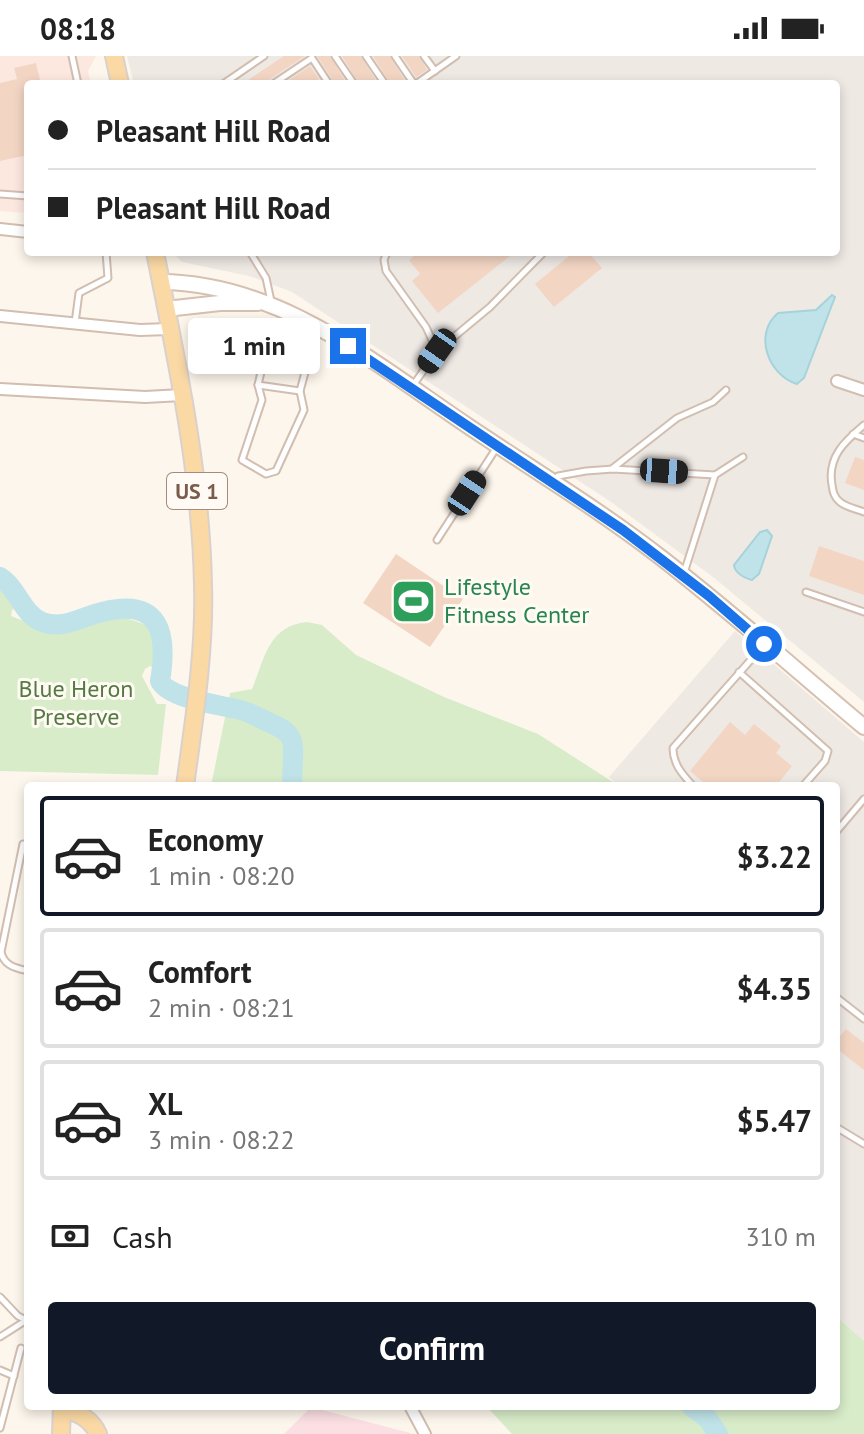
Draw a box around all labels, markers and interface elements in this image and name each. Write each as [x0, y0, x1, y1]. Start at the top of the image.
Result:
text: 08:18 [40, 9, 116, 48]
text: Pleasant Hill Road [96, 111, 331, 150]
text: Pleasant Hill Road [96, 188, 331, 227]
callout: 1 min [188, 318, 320, 374]
car [413, 324, 461, 378]
route end [330, 328, 366, 364]
text: 1 min [222, 329, 286, 362]
car [639, 457, 689, 485]
car [444, 466, 490, 520]
road number: US 1 [167, 473, 227, 509]
place label: Lifestyle Fitness Center [444, 571, 589, 630]
sports icon: Lifestyle Fitness Center [389, 577, 437, 625]
route start [746, 626, 782, 662]
park label: Blue Heron Preserve [18, 673, 134, 732]
icon: car [52, 820, 124, 892]
text: Economy [148, 820, 263, 859]
text: $3.22 [737, 837, 812, 876]
text: 1 min · 08:20 [148, 859, 295, 892]
icon: car [52, 952, 124, 1024]
text: Comfort [148, 952, 251, 991]
text: $4.35 [737, 969, 812, 1008]
text: 2 min · 08:21 [148, 991, 295, 1024]
icon: car [52, 1084, 124, 1156]
text: XL [148, 1084, 182, 1123]
text: $5.47 [737, 1101, 812, 1140]
text: 3 min · 08:22 [148, 1123, 295, 1156]
icon: cash [48, 1214, 92, 1258]
text: Cash [112, 1217, 173, 1256]
text: 310 m [745, 1220, 816, 1253]
button: Confirm [48, 1302, 816, 1394]

